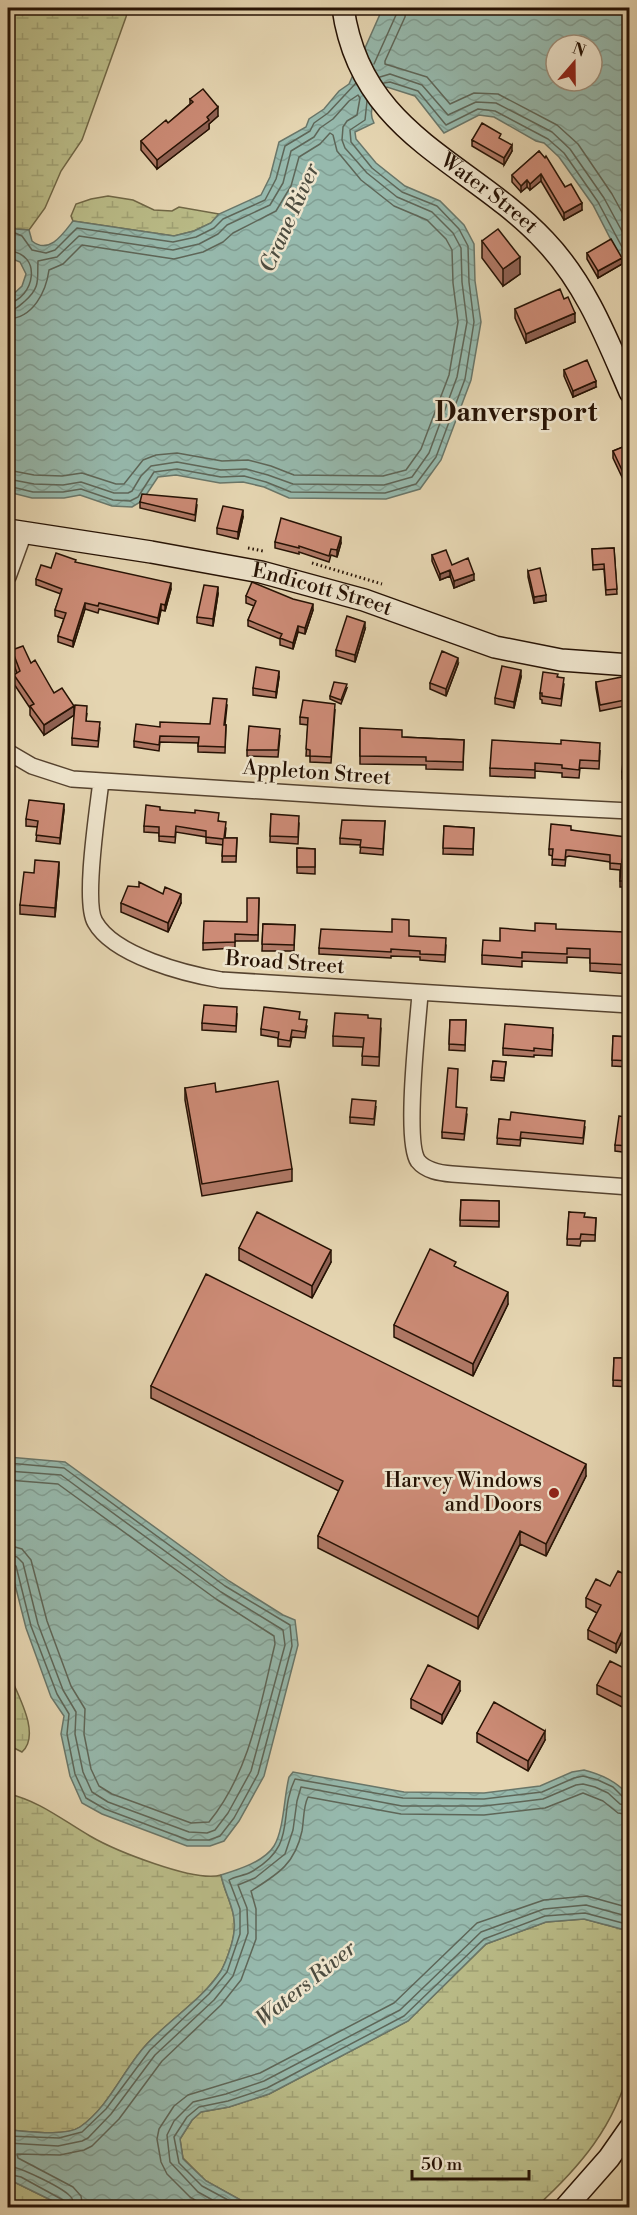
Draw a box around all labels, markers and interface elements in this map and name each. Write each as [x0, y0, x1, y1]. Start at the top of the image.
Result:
north arrow [544, 33, 604, 93]
text: N [569, 38, 588, 62]
street label: Water Street [434, 147, 544, 240]
water label: Crane River [254, 159, 326, 277]
district label: Danversport [435, 396, 598, 430]
street label: Endicott Street [250, 558, 396, 622]
street label: Appleton Street [241, 755, 392, 791]
street label: Broad Street [224, 946, 346, 980]
place label: Harvey Windows and Doors [384, 1468, 542, 1518]
marker: Harvey Windows and Doors [547, 1486, 561, 1500]
water label: Waters River [250, 1935, 362, 2033]
scale bar [412, 2143, 529, 2181]
text: 50 m [421, 2153, 463, 2176]

